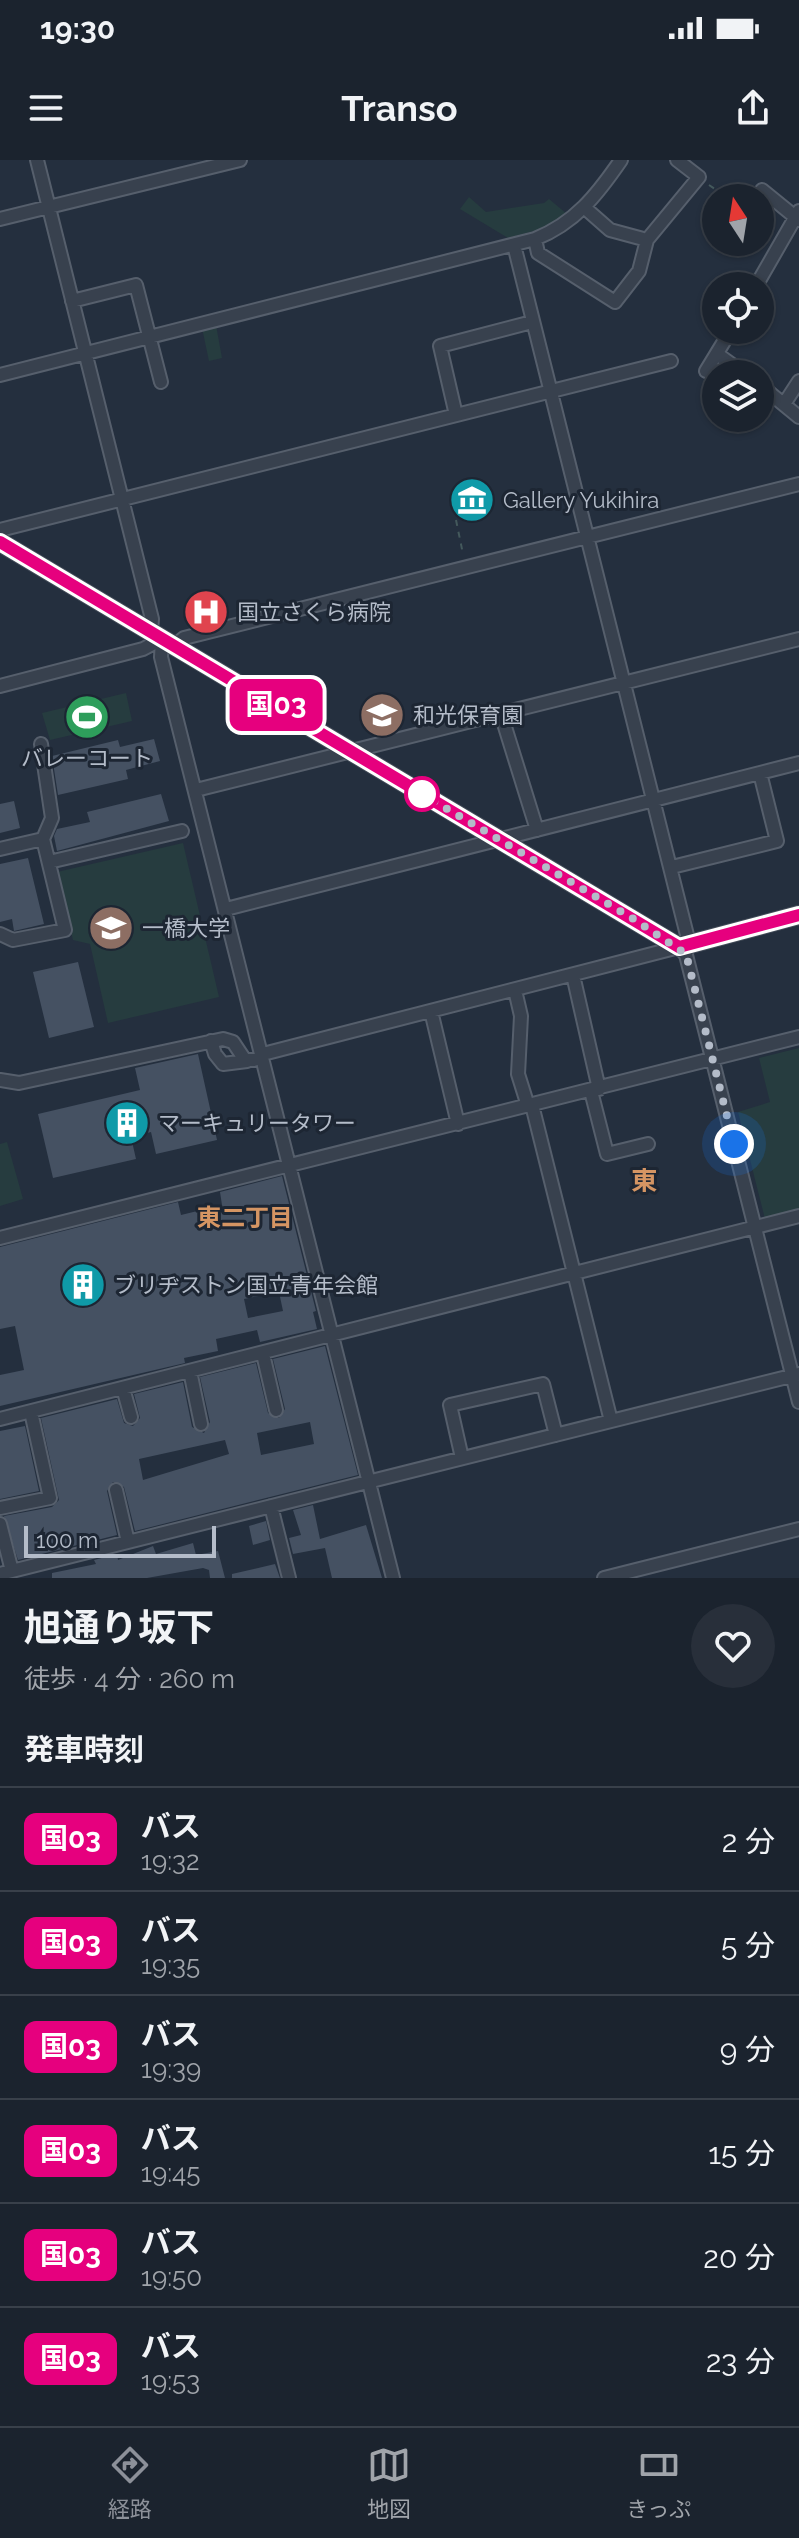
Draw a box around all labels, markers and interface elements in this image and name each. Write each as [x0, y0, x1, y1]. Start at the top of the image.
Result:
text: 19:30 [40, 11, 115, 46]
icon: menu [24, 86, 68, 130]
icon: share [731, 86, 775, 130]
text: Transo [341, 87, 458, 129]
north arrow [702, 184, 774, 256]
map controls [702, 184, 774, 432]
button: locate [702, 272, 774, 344]
button: layers [702, 360, 774, 432]
museum icon: Gallery Yukihira [448, 476, 496, 524]
place label: Gallery Yukihira [503, 487, 659, 513]
hospital icon: 国立さくら病院 [182, 588, 230, 636]
place label: 国立さくら病院 [237, 599, 391, 625]
line badge: 国03 [230, 679, 322, 731]
text: 国03 [246, 688, 306, 721]
school or university icon: 和光保育園 [358, 691, 406, 739]
sports icon: バレーコート [63, 693, 111, 741]
place label: 和光保育園 [413, 702, 523, 728]
place label: バレーコート [21, 745, 153, 771]
unlabelled marker [405, 777, 439, 811]
school or university icon: 一橋大学 [87, 904, 135, 952]
place label: 一橋大学 [142, 915, 230, 941]
building icon: マーキュリータワー [103, 1099, 151, 1147]
place label: マーキュリータワー [158, 1110, 356, 1136]
your location [714, 1124, 754, 1164]
district label: 東 [631, 1166, 657, 1196]
district label: 東二丁目 [197, 1203, 293, 1232]
building icon: ブリヂストン国立青年会館 [59, 1261, 107, 1309]
place label: ブリヂストン国立青年会館 [114, 1272, 378, 1298]
scale bar [24, 1522, 216, 1558]
text: 100 m [36, 1527, 98, 1553]
button: heart [691, 1604, 775, 1688]
text: 旭通り坂下 [24, 1605, 214, 1650]
text: 徒歩 · 4 分 · 260 m [24, 1664, 235, 1694]
text: 発車時刻 [24, 1732, 144, 1767]
text: バス [141, 1809, 201, 1844]
text: 国03 [40, 1822, 101, 1855]
text: 2 分 [722, 1824, 775, 1859]
text: 19:32 [141, 1846, 200, 1876]
text: バス [141, 1913, 201, 1948]
text: 国03 [40, 1926, 101, 1959]
text: 5 分 [721, 1928, 775, 1963]
text: 19:35 [141, 1950, 200, 1980]
text: バス [141, 2017, 201, 2052]
text: 国03 [40, 2030, 101, 2063]
text: 9 分 [720, 2032, 775, 2067]
text: 19:39 [141, 2054, 201, 2084]
text: バス [141, 2121, 201, 2156]
text: 国03 [40, 2134, 101, 2167]
text: 15 分 [708, 2136, 775, 2171]
text: 19:45 [141, 2158, 200, 2188]
text: バス [141, 2225, 201, 2260]
text: 国03 [40, 2238, 101, 2271]
text: 20 分 [703, 2240, 775, 2275]
text: 19:50 [141, 2262, 202, 2292]
text: バス [141, 2329, 201, 2364]
text: 国03 [40, 2342, 101, 2375]
text: 23 分 [706, 2344, 775, 2379]
text: 19:53 [141, 2366, 200, 2396]
tab: 経路 [108, 2443, 152, 2523]
tab: 地図 [367, 2443, 411, 2523]
tab: きっぷ [626, 2443, 691, 2523]

